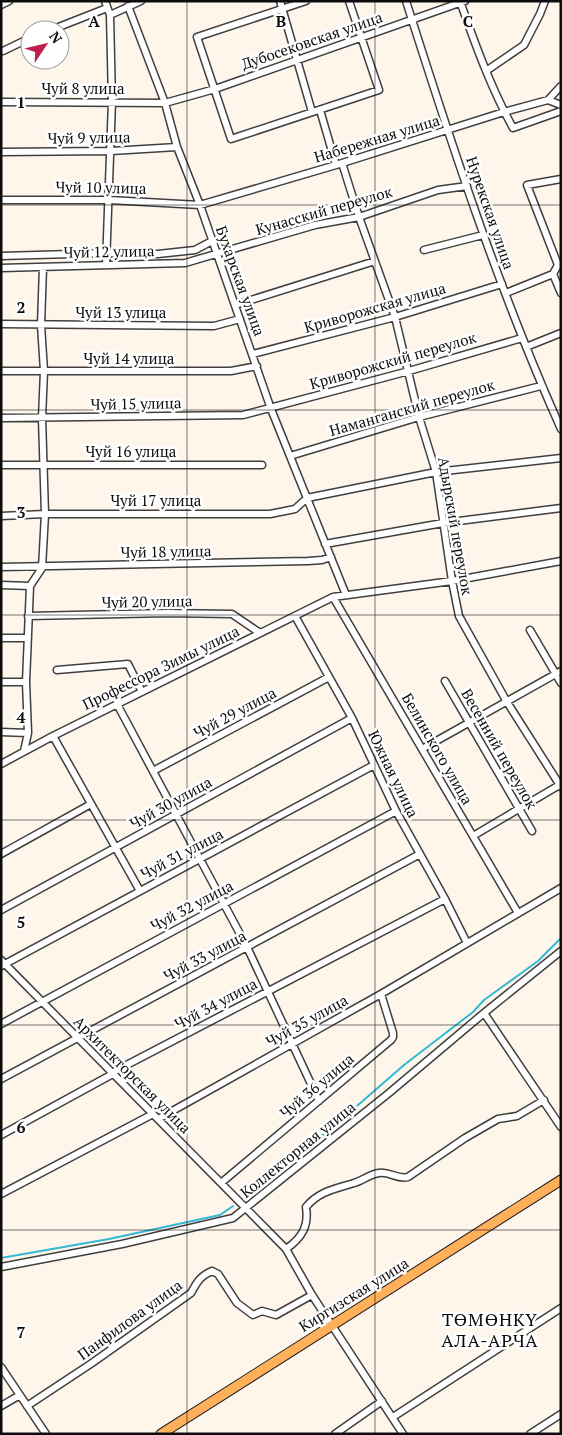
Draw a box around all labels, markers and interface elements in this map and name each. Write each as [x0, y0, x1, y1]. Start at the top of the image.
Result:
street label: Дубосековская улица [238, 6, 385, 74]
text: A [88, 10, 100, 32]
text: B [276, 10, 286, 32]
text: C [463, 10, 473, 32]
north arrow [20, 20, 70, 70]
text: N [45, 27, 67, 47]
street label: Чуй 8 улица [42, 78, 125, 98]
text: 1 [16, 91, 26, 113]
street label: Набережная улица [311, 109, 442, 167]
street label: Чуй 9 улица [47, 126, 131, 148]
street label: Нурекская улица [462, 154, 520, 272]
street label: Чуй 10 улица [55, 176, 147, 198]
street label: Кунасский переулок [253, 181, 395, 239]
street label: Бухарская улица [212, 223, 270, 339]
street label: Чуй 12 улица [63, 240, 155, 262]
street label: Криворожская улица [302, 277, 448, 337]
text: 2 [16, 296, 26, 318]
street label: Чуй 13 улица [76, 302, 167, 322]
street label: Криворожский переулок [307, 326, 479, 393]
street label: Чуй 14 улица [84, 348, 175, 368]
street label: Наманганский переулок [327, 374, 497, 440]
street label: Чуй 15 улица [90, 392, 182, 414]
street label: Чуй 16 улица [86, 441, 177, 461]
street label: Адырский переулок [434, 455, 478, 597]
street label: Чуй 17 улица [111, 490, 202, 510]
text: 3 [16, 501, 26, 523]
street label: Чуй 18 улица [120, 540, 212, 562]
street label: Чуй 20 улица [101, 590, 193, 612]
street label: Профессора Зимы улица [79, 620, 243, 714]
street label: Чуй 29 улица [190, 682, 280, 742]
street label: Весенний переулок [457, 685, 543, 813]
street label: Белинского улица [398, 689, 478, 808]
text: 4 [16, 706, 26, 728]
street label: Южная улица [364, 727, 424, 821]
street label: Чуй 30 улица [126, 771, 215, 833]
street label: Чуй 31 улица [137, 823, 227, 883]
street label: Чуй 32 улица [147, 875, 237, 935]
text: 5 [16, 911, 26, 933]
street label: Чуй 33 улица [160, 925, 250, 985]
street label: Чуй 34 улица [171, 973, 261, 1033]
street label: Чуй 35 улица [262, 989, 351, 1051]
street label: Архитекторская улица [70, 1011, 196, 1138]
street label: Чуй 36 улица [275, 1048, 358, 1122]
street label: Коллекторная улица [236, 1096, 359, 1202]
text: 6 [16, 1116, 26, 1138]
street label: Киргизская улица [295, 1252, 412, 1336]
street label: Панфилова улица [73, 1274, 186, 1364]
district label: ТӨМӨНКҮ АЛА-АРЧА [441, 1307, 539, 1352]
text: 7 [16, 1321, 26, 1343]

